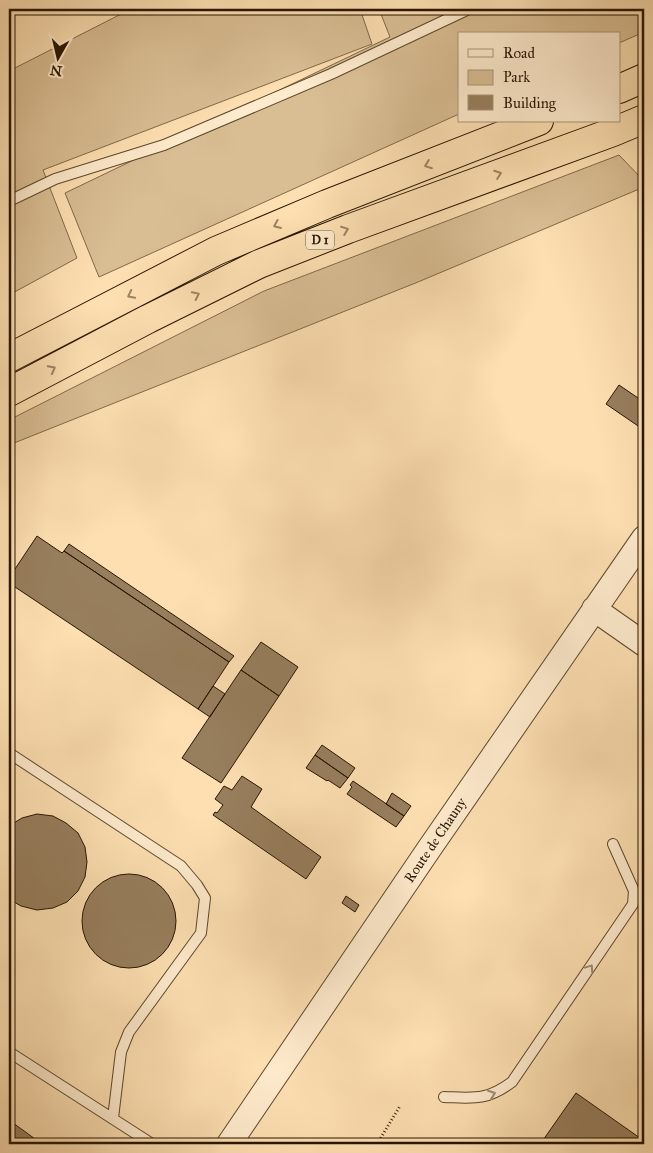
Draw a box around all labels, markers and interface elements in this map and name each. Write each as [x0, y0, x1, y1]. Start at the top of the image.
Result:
north arrow [32, 32, 82, 82]
legend [458, 32, 620, 122]
text: Road [503, 44, 535, 62]
text: N [49, 61, 63, 80]
text: Park [503, 68, 530, 86]
text: Building [503, 94, 557, 112]
one-way arrow [424, 158, 433, 169]
one-way arrow [493, 170, 501, 180]
one-way arrow [273, 219, 282, 229]
one-way arrow [340, 226, 349, 236]
road number: D 1 [306, 230, 334, 250]
one-way arrow [127, 289, 136, 299]
one-way arrow [191, 291, 200, 301]
one-way arrow [47, 365, 56, 375]
street label: Route de Chauny [401, 794, 470, 886]
one-way arrow [584, 964, 593, 974]
one-way arrow [487, 1090, 496, 1100]

